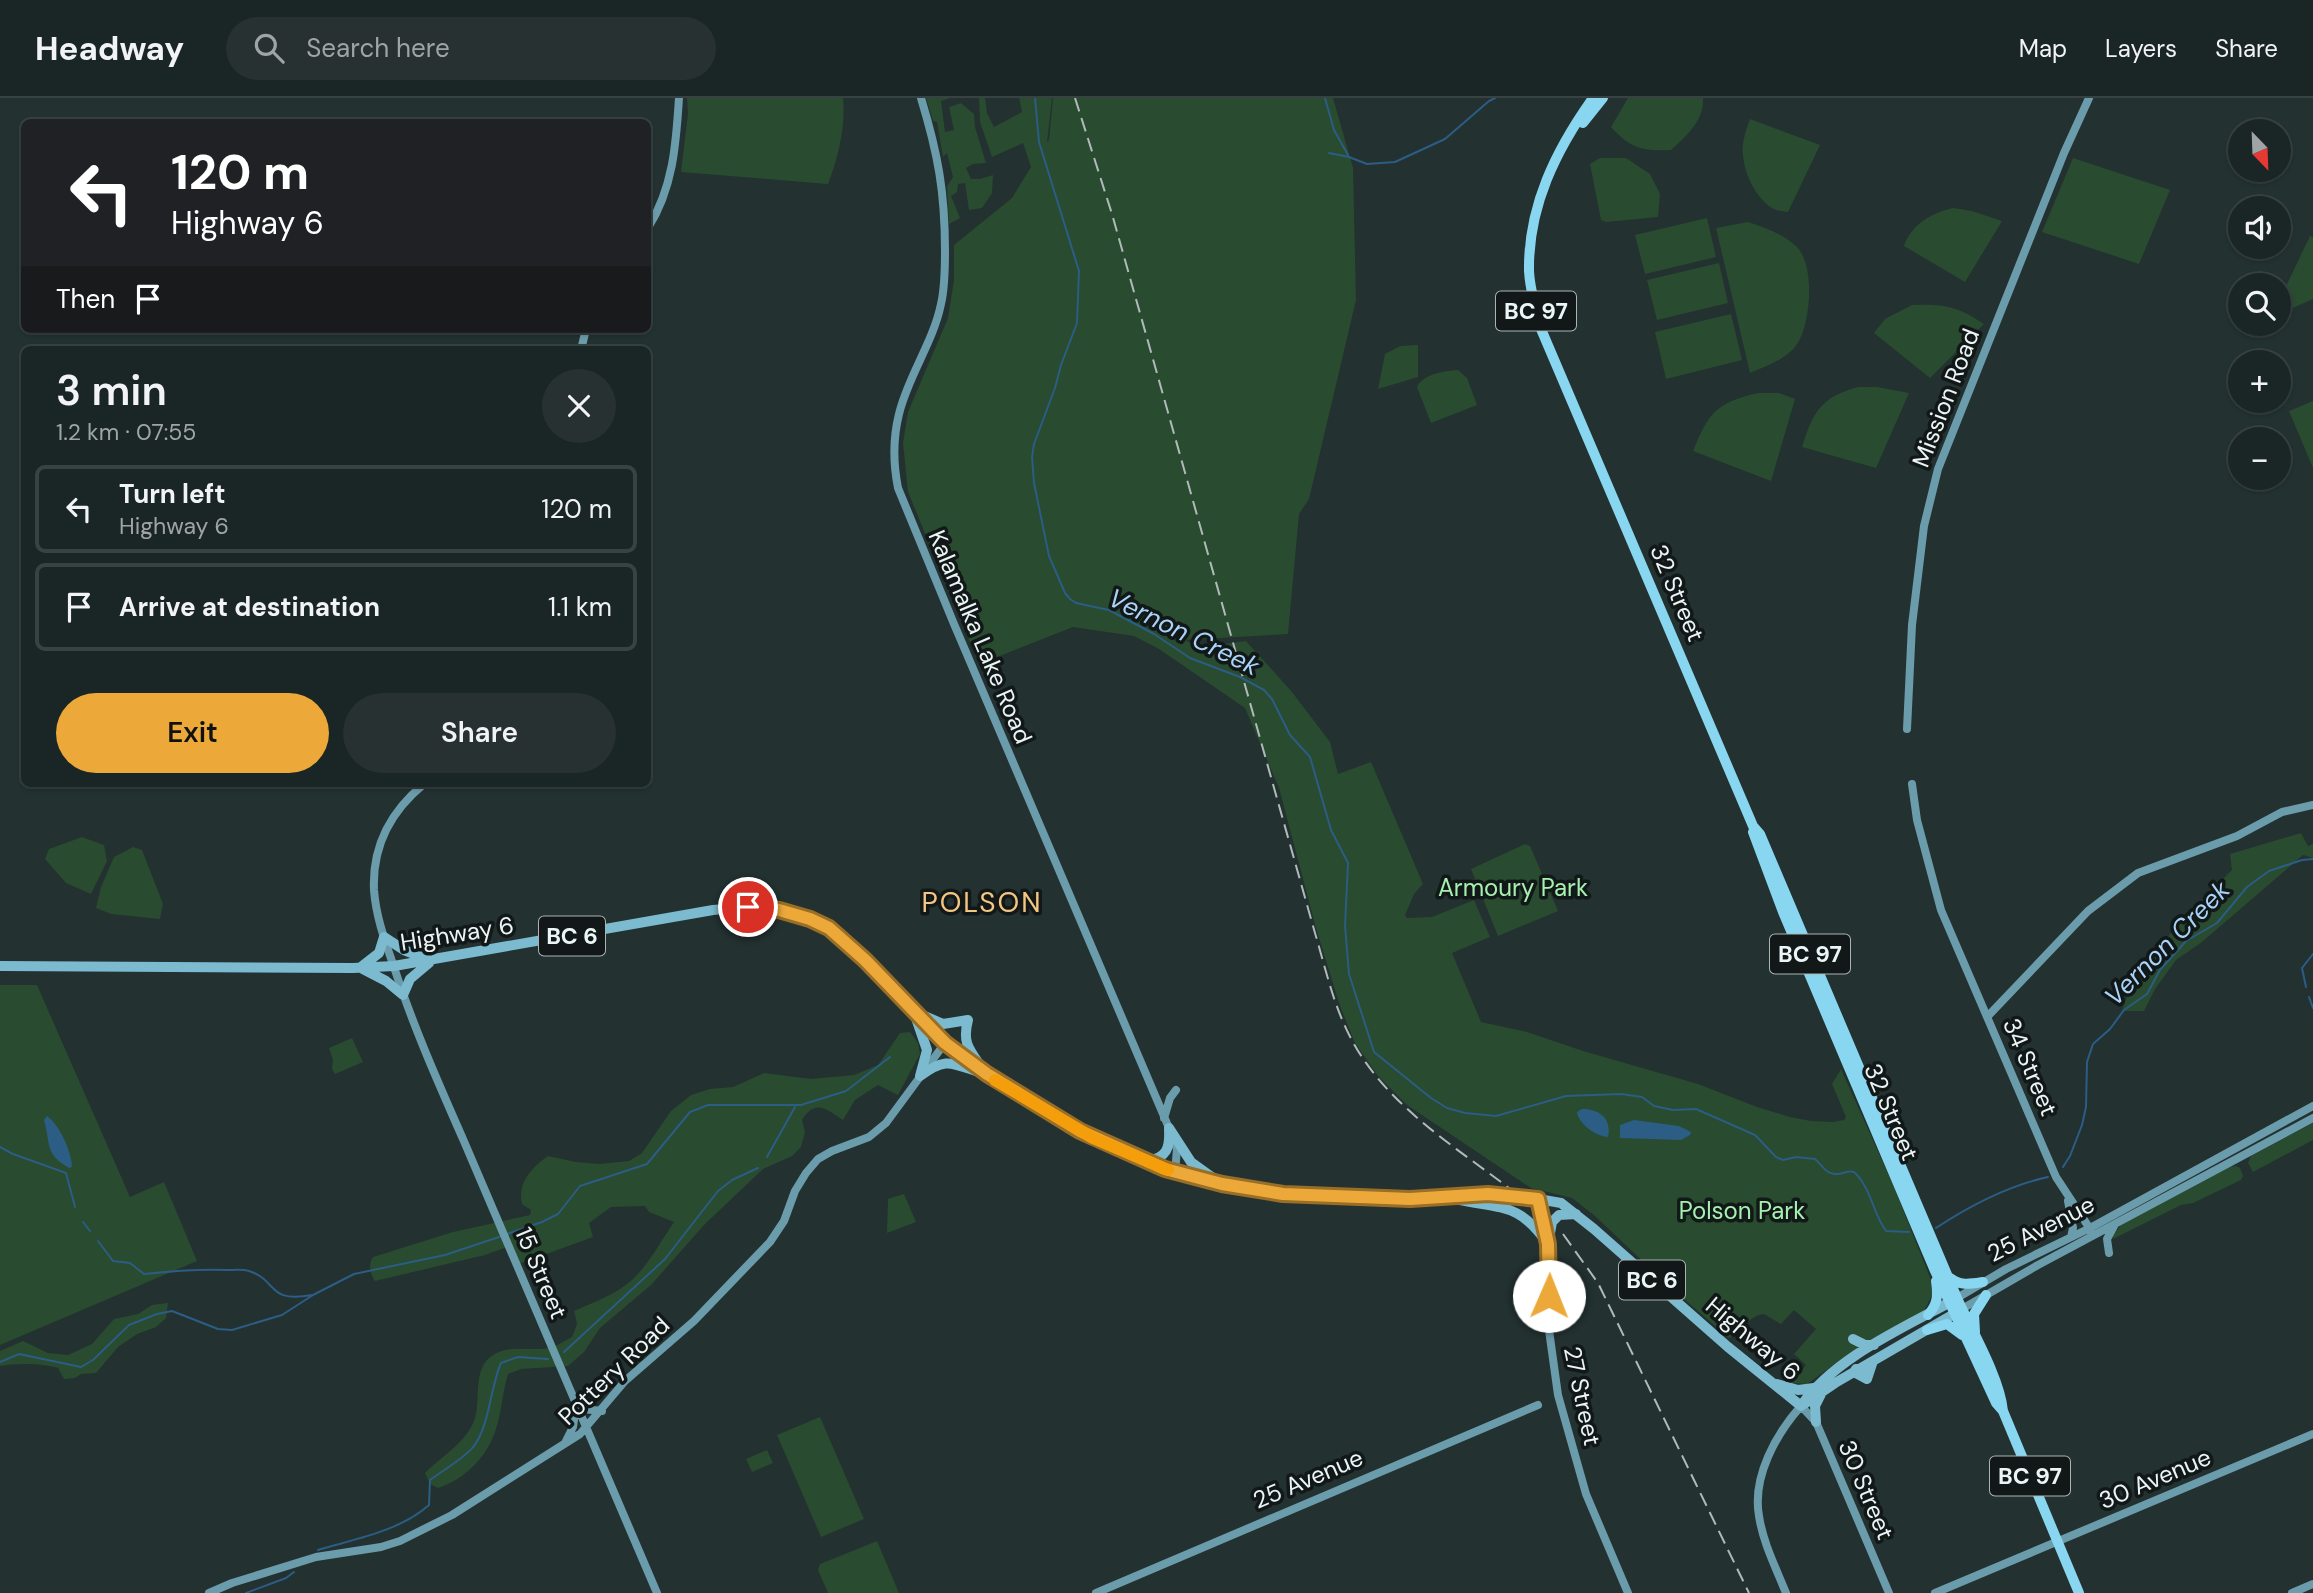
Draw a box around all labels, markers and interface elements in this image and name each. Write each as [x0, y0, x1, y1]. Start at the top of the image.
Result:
search box [226, 17, 716, 80]
text: Headway [35, 27, 184, 70]
icon: search [250, 29, 288, 67]
text: Search here [306, 31, 450, 65]
text: Map [2019, 33, 2067, 64]
text: Layers [2105, 33, 2177, 64]
text: Share [2215, 33, 2278, 64]
north arrow [2228, 119, 2291, 182]
map controls [2228, 119, 2291, 490]
text: 120 m [171, 140, 309, 204]
icon: left [56, 147, 147, 238]
button: sound [2228, 196, 2291, 259]
text: Highway 6 [171, 202, 324, 244]
button: search [2228, 273, 2291, 336]
icon: arrive [129, 280, 167, 318]
text: Then [56, 282, 115, 316]
road number: BC 97 [1496, 292, 1576, 330]
street label: Mission Road [1905, 324, 1986, 472]
button: + [2228, 350, 2291, 413]
text: 3 min [56, 363, 167, 418]
button: close [542, 369, 616, 443]
text: 1.2 km · 07:55 [56, 417, 196, 447]
button: − [2228, 427, 2291, 490]
text: Turn left [119, 477, 226, 511]
icon: left [60, 490, 98, 528]
text: 120 m [541, 492, 612, 526]
text: Highway 6 [119, 511, 229, 541]
street label: Kalamalka Lake Road [921, 525, 1039, 748]
street label: 32 Street [1643, 540, 1712, 646]
water label: Vernon Creek [1103, 581, 1266, 684]
icon: arrive [60, 588, 98, 626]
text: Arrive at destination [119, 590, 380, 624]
text: 1.1 km [548, 590, 612, 624]
button: Exit [56, 693, 329, 773]
button: Share [343, 693, 616, 773]
park label: Armoury Park [1438, 872, 1588, 903]
water label: Vernon Creek [2097, 872, 2238, 1013]
pin [718, 877, 778, 937]
district label: POLSON [921, 884, 1043, 921]
icon: arrive [729, 888, 767, 926]
street label: Highway 6 [398, 909, 516, 958]
road number: BC 6 [539, 916, 605, 956]
road number: BC 97 [1770, 934, 1850, 974]
street label: 34 Street [1996, 1013, 2065, 1120]
street label: 32 Street [1857, 1059, 1926, 1165]
street label: 25 Avenue [1982, 1188, 2100, 1269]
park label: Polson Park [1679, 1195, 1805, 1226]
street label: 15 Street [508, 1222, 575, 1323]
position arrow [1512, 1259, 1586, 1333]
road number: BC 6 [1619, 1260, 1685, 1300]
street label: Highway 6 [1699, 1290, 1807, 1387]
street label: Pottery Road [551, 1310, 676, 1432]
street label: 27 Street [1557, 1343, 1608, 1448]
street label: 30 Street [1832, 1435, 1901, 1544]
street label: 30 Avenue [2094, 1441, 2215, 1516]
street label: 25 Avenue [1248, 1442, 1367, 1516]
road number: BC 97 [1990, 1456, 2070, 1496]

